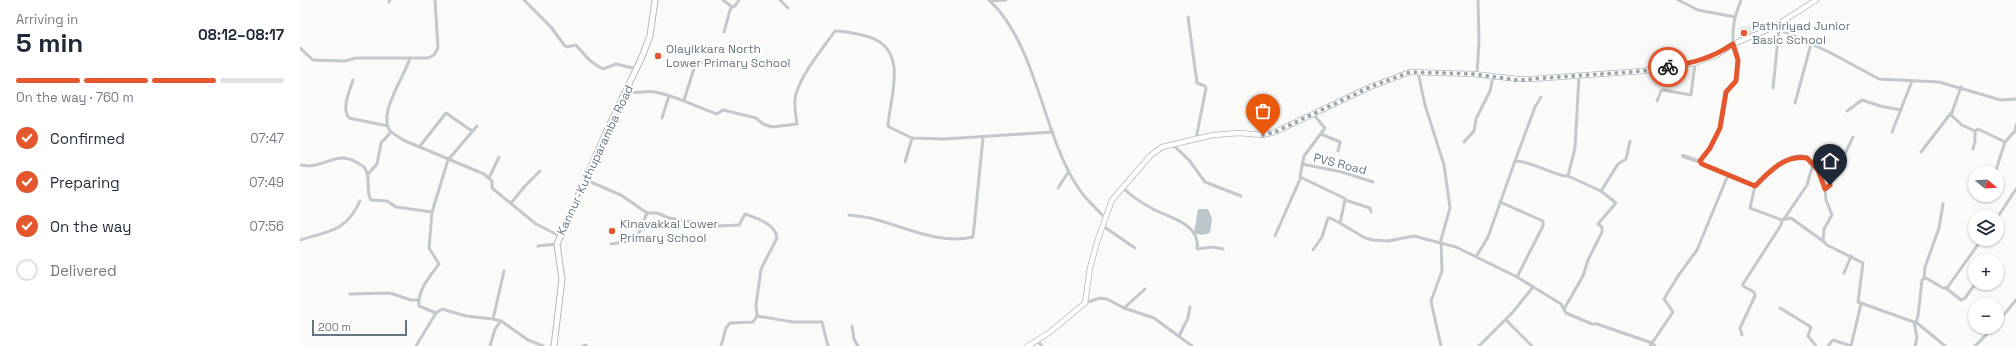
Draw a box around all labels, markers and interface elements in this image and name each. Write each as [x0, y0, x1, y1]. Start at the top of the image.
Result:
text: Arriving in [16, 11, 78, 28]
place label: Pathiriyad Junior Basic School [1752, 18, 1851, 48]
text: 08:12–08:17 [198, 25, 284, 44]
text: 5 min [16, 26, 83, 60]
marker: Pathiriyad Junior Basic School [1739, 28, 1749, 38]
place label: Olayikkara North Lower Primary School [666, 41, 791, 71]
courier [1648, 47, 1688, 87]
marker: Olayikkara North Lower Primary School [653, 51, 663, 61]
icon: bike [1657, 56, 1679, 78]
street label: Kannur-Kuthuparamba Road [553, 82, 637, 238]
text: On the way · 760 m [16, 89, 134, 106]
pin [1246, 94, 1280, 135]
icon: bag [1252, 100, 1274, 122]
icon: check [16, 127, 38, 149]
text: Confirmed [50, 129, 125, 148]
text: 07:47 [250, 130, 284, 147]
pin [1813, 144, 1847, 185]
street label: PVS Road [1312, 150, 1368, 178]
icon: home [1819, 150, 1841, 172]
north arrow [1968, 166, 2004, 202]
map controls [1968, 166, 2004, 334]
icon: check [16, 171, 38, 193]
text: Preparing [50, 173, 120, 192]
text: 07:49 [249, 174, 284, 191]
button: layers [1968, 210, 2004, 246]
icon: check [16, 215, 38, 237]
place label: Kinavakkal Lower Primary School [620, 216, 718, 246]
text: On the way [50, 217, 131, 236]
text: 07:56 [250, 218, 284, 235]
marker: Kinavakkal Lower Primary School [607, 226, 617, 236]
button: + [1968, 254, 2004, 290]
text: Delivered [50, 261, 117, 280]
button: − [1968, 298, 2004, 334]
scale bar [312, 318, 407, 337]
text: 200 m [318, 320, 351, 334]

